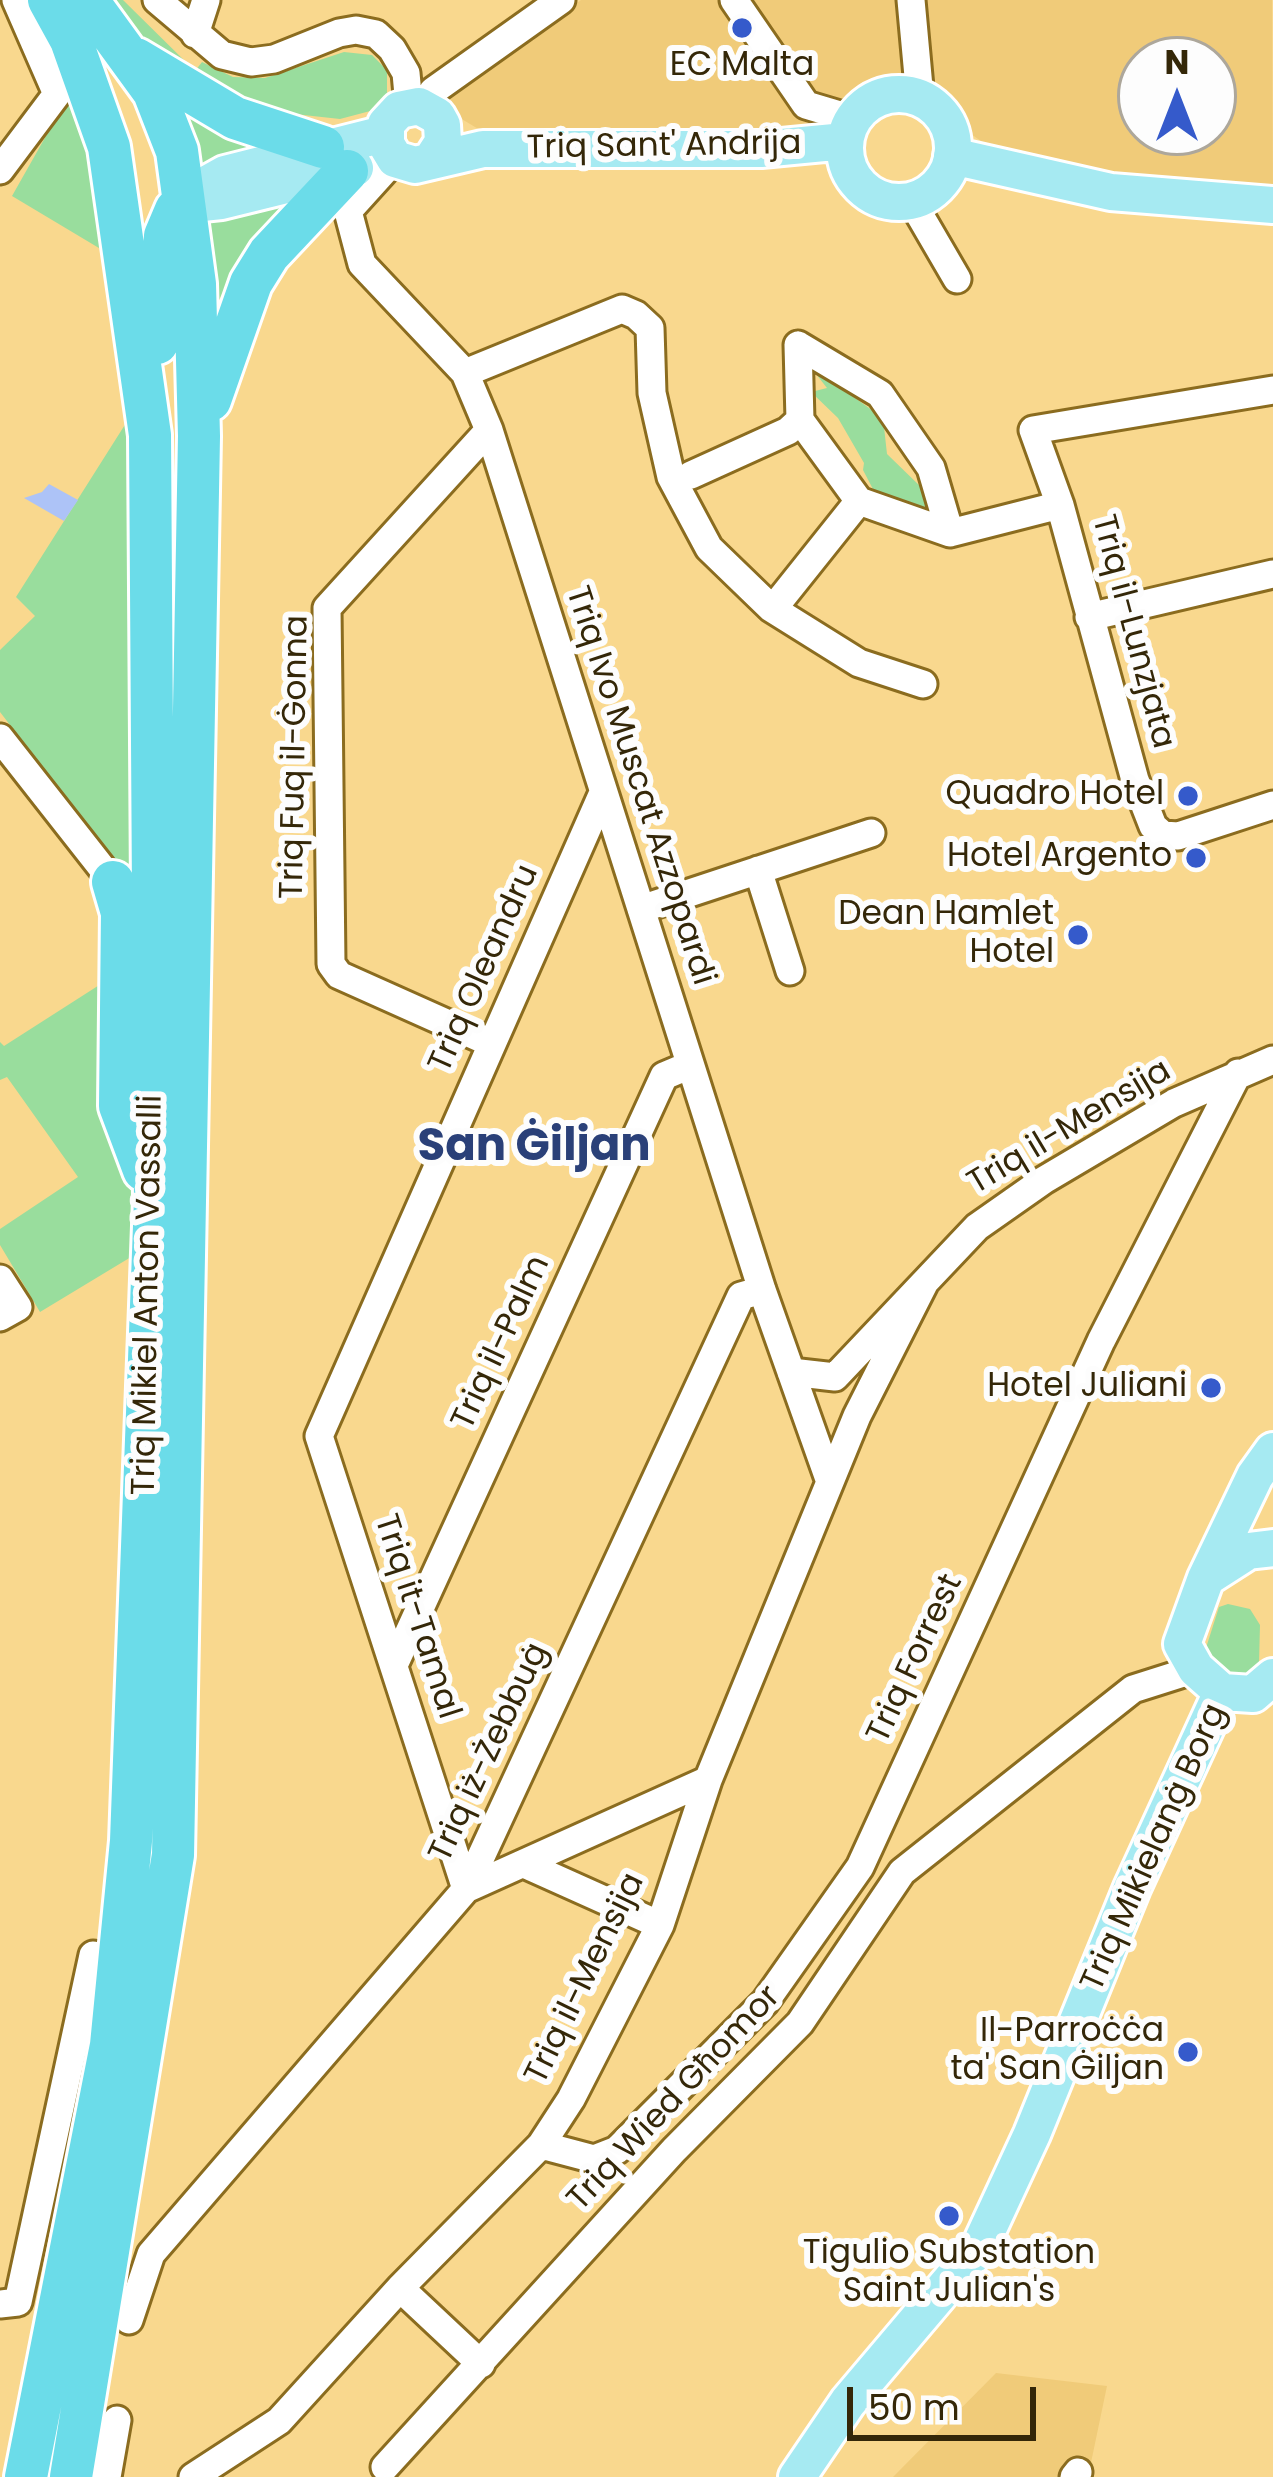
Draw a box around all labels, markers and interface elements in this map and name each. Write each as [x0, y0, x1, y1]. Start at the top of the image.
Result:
marker: EC Malta [729, 15, 755, 41]
north arrow [1117, 36, 1237, 156]
text: N [1165, 39, 1189, 86]
place label: EC Malta [670, 47, 814, 87]
street label: Triq Sant' Andrija [526, 125, 802, 169]
street label: Triq il-Lunzjata [1082, 511, 1182, 753]
street label: Triq Ivo Muscat Azzopardi [556, 582, 722, 990]
street label: Triq Fuq il-Ġonna [274, 615, 318, 899]
place label: Quadro Hotel [945, 776, 1164, 816]
marker: Quadro Hotel [1175, 783, 1201, 809]
place label: Hotel Argento [947, 838, 1172, 878]
marker: Hotel Argento [1183, 845, 1209, 871]
street label: Triq Oleandru [422, 859, 548, 1079]
place label: Dean Hamlet Hotel [838, 896, 1054, 974]
marker: Dean Hamlet Hotel [1065, 922, 1091, 948]
street label: Triq il-Mensija [961, 1052, 1179, 1204]
street label: Triq Mikiel Anton Vassalli [126, 1094, 172, 1496]
district label: San Ġiljan [417, 1122, 651, 1176]
street label: Triq il-Palm [444, 1250, 560, 1436]
place label: Hotel Juliani [987, 1368, 1187, 1408]
marker: Hotel Juliani [1198, 1375, 1224, 1401]
street label: Triq it-Tamal [364, 1510, 468, 1724]
street label: Triq Forrest [860, 1568, 972, 1750]
street label: Triq iż-Żebbuġ [422, 1637, 558, 1869]
street label: Triq Mikielanġ Borg [1074, 1698, 1236, 1998]
street label: Triq il-Mensija [518, 1867, 654, 2091]
street label: Triq Wied Għomor [560, 1978, 790, 2220]
place label: Il-Parroċċa ta' San Ġiljan [950, 2013, 1164, 2091]
marker: Il-Parroċċa ta' San Ġiljan [1175, 2039, 1201, 2065]
marker: Tigulio Substation Saint Julian's [936, 2203, 962, 2229]
place label: Tigulio Substation Saint Julian's [803, 2235, 1095, 2313]
scale bar [853, 2363, 1042, 2437]
text: 50 m [868, 2382, 960, 2433]

